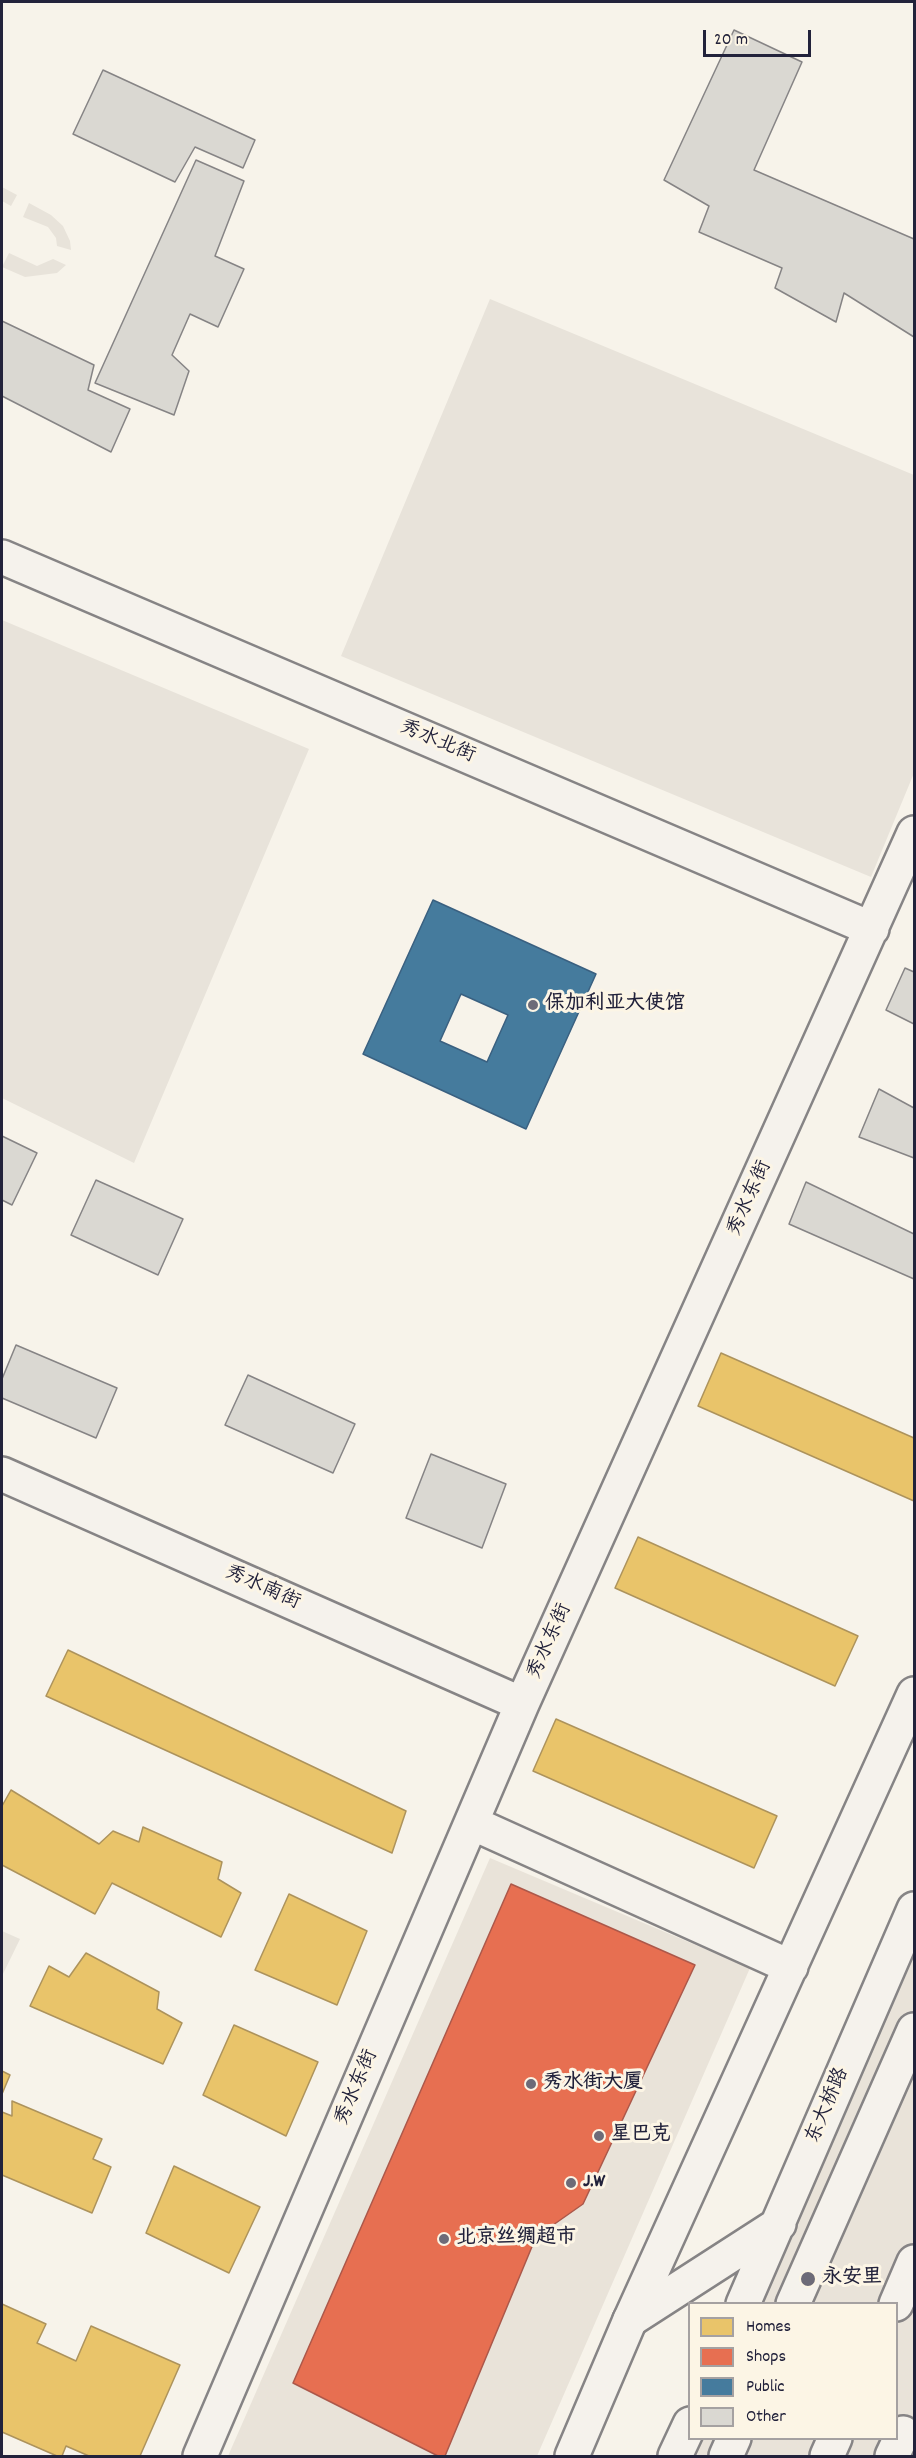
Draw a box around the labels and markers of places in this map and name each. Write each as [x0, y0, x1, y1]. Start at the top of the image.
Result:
place label: 保加利亚大使馆 [545, 993, 685, 1017]
marker: 保加利亚大使馆 [526, 998, 540, 1012]
place label: 秀水街大厦 [543, 2072, 643, 2096]
marker: 秀水街大厦 [524, 2077, 538, 2091]
place label: 星巴克 [611, 2124, 671, 2148]
marker: 星巴克 [592, 2129, 606, 2143]
place label: J.W [583, 2171, 605, 2195]
marker: J.W [564, 2176, 578, 2190]
place label: 北京丝绸超市 [456, 2227, 576, 2251]
marker: 北京丝绸超市 [437, 2232, 451, 2246]
place label: 永安里 [822, 2267, 882, 2291]
marker: 永安里 [799, 2270, 817, 2288]

